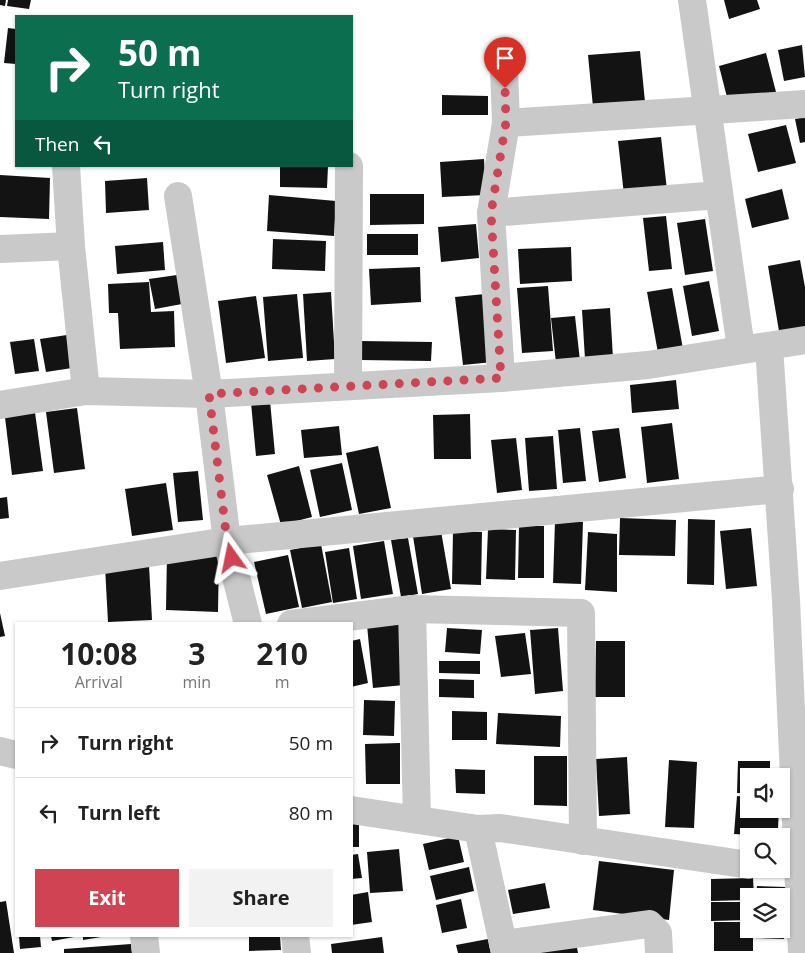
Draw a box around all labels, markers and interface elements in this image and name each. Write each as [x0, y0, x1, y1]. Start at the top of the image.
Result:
text: 50 m [118, 29, 201, 76]
icon: right [35, 35, 100, 100]
pin [484, 37, 526, 88]
icon: arrive [491, 44, 519, 72]
text: Turn right [118, 74, 220, 104]
icon: left [89, 130, 117, 158]
text: Then [35, 131, 79, 157]
position arrow [205, 531, 257, 583]
text: 10:08 [60, 633, 137, 674]
text: 3 [188, 633, 205, 674]
text: 210 [256, 633, 308, 674]
text: Arrival [75, 671, 123, 693]
text: min [183, 671, 211, 693]
text: m [275, 671, 290, 693]
icon: right [35, 729, 63, 757]
text: Turn right [78, 730, 173, 756]
text: 50 m [289, 730, 333, 756]
map controls [740, 768, 790, 938]
button: sound [740, 768, 790, 818]
icon: left [35, 799, 63, 827]
text: Turn left [78, 800, 160, 826]
text: 80 m [289, 800, 333, 826]
button: search [740, 828, 790, 878]
button: Exit [35, 869, 179, 927]
button: Share [189, 869, 333, 927]
button: layers [740, 888, 790, 938]

